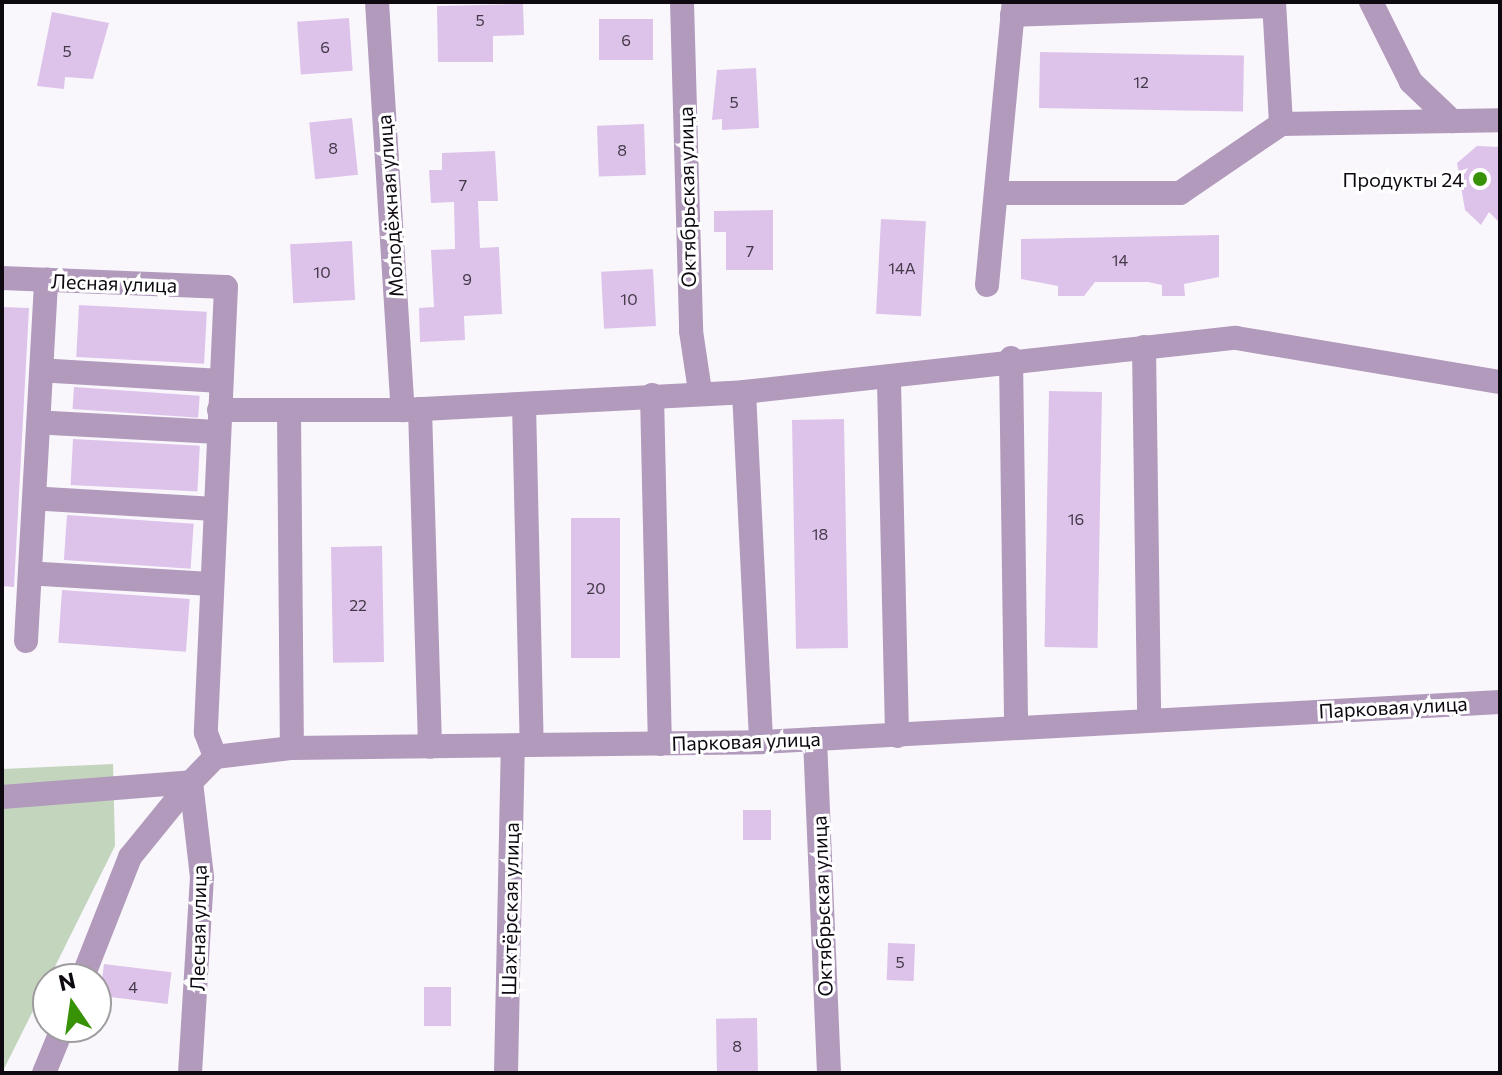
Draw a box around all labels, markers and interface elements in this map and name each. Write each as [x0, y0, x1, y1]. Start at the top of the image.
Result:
house number: 5 [475, 10, 485, 30]
house number: 6 [621, 30, 631, 50]
house number: 6 [320, 37, 330, 57]
house number: 5 [62, 41, 72, 61]
house number: 12 [1133, 72, 1149, 92]
house number: 5 [729, 92, 739, 112]
street label: Октябрьская улица [673, 106, 701, 288]
street label: Молодёжная улица [372, 114, 408, 298]
house number: 8 [328, 138, 338, 158]
house number: 8 [617, 140, 627, 160]
place label: Продукты 24 [1342, 167, 1464, 191]
marker: Продукты 24 [1471, 170, 1489, 188]
house number: 7 [459, 175, 467, 195]
house number: 7 [746, 241, 754, 261]
house number: 14 [1112, 250, 1128, 270]
house number: 14А [888, 258, 916, 278]
house number: 10 [313, 262, 331, 282]
street label: Лесная улица [50, 269, 178, 297]
house number: 9 [462, 269, 472, 289]
house number: 10 [620, 289, 638, 309]
house number: 16 [1068, 509, 1084, 529]
house number: 18 [812, 524, 828, 544]
house number: 20 [586, 578, 606, 598]
house number: 22 [349, 595, 367, 615]
street label: Парковая улица [1318, 691, 1468, 723]
street label: Парковая улица [671, 726, 821, 756]
street label: Октябрьская улица [807, 815, 837, 997]
street label: Шахтёрская улица [496, 822, 524, 996]
street label: Лесная улица [185, 865, 211, 991]
house number: 5 [895, 952, 905, 972]
north arrow [32, 963, 112, 1043]
text: N [56, 966, 78, 996]
house number: 4 [128, 977, 138, 997]
house number: 8 [732, 1036, 742, 1056]

